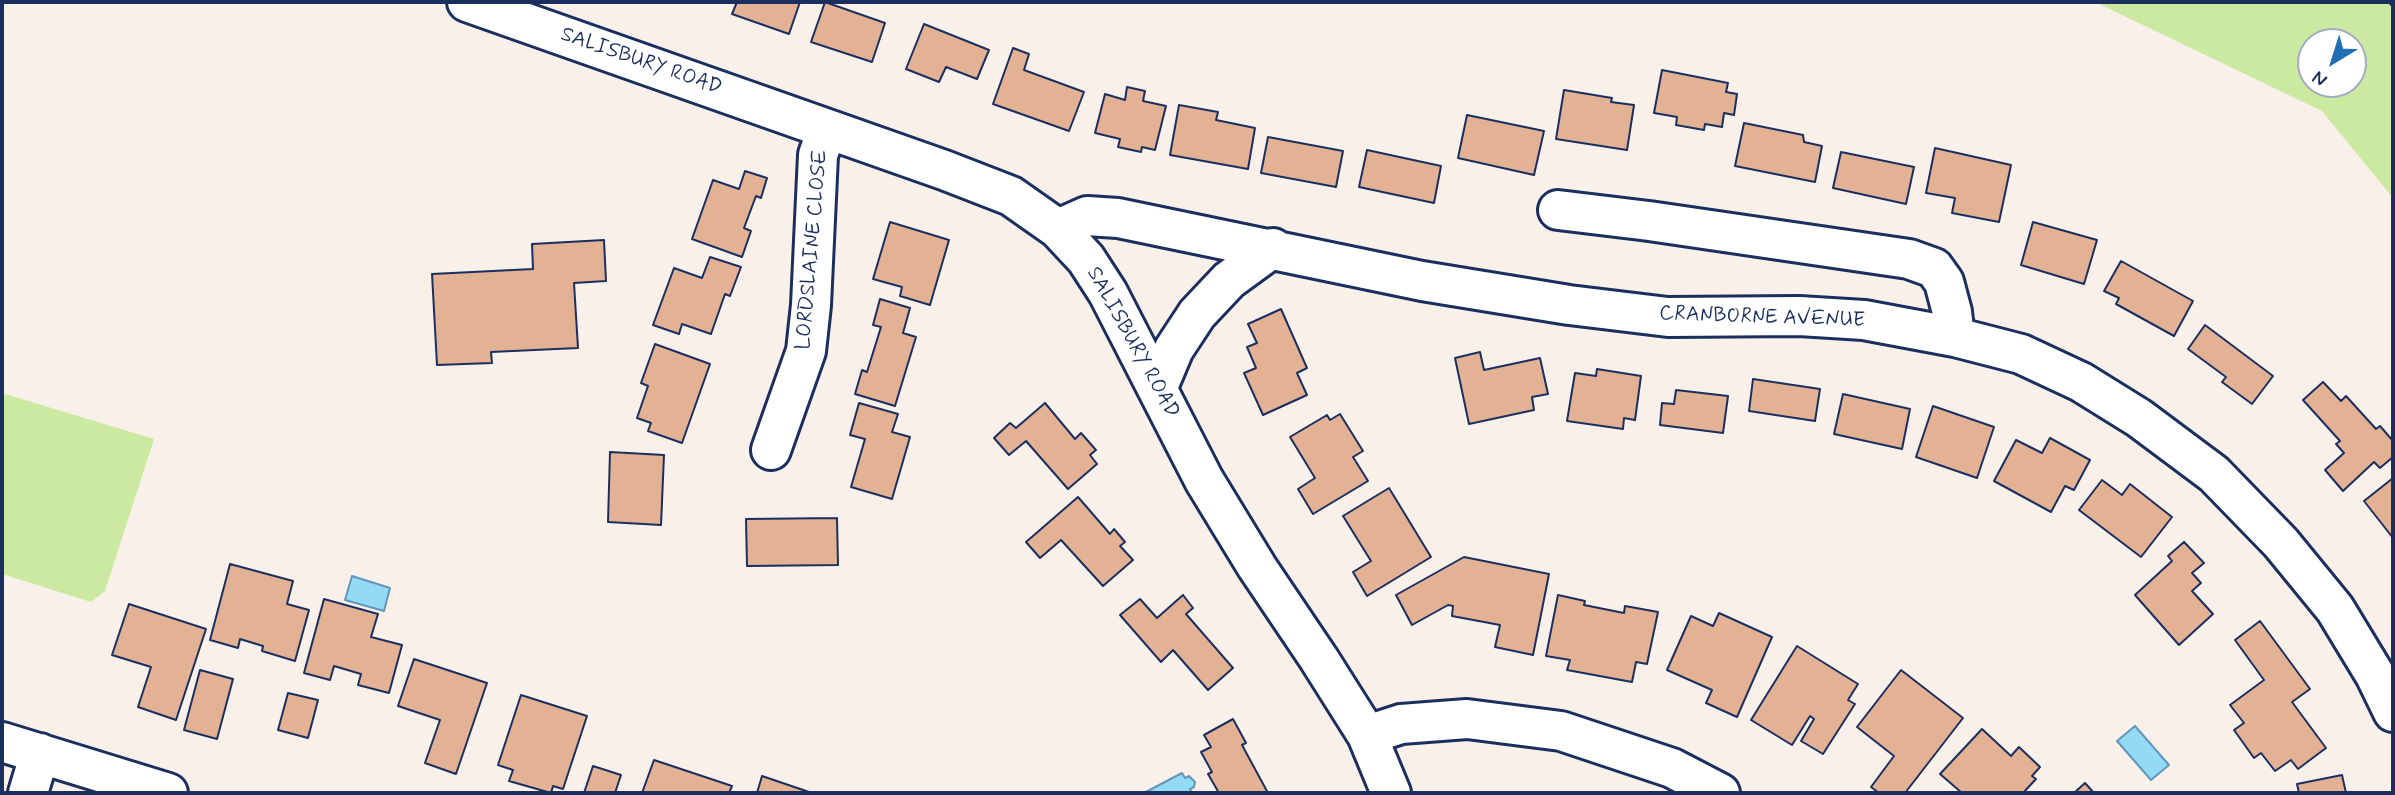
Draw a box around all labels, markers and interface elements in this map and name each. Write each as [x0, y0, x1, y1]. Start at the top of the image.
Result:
street label: SALISBURY ROAD [557, 23, 725, 101]
north arrow [2297, 28, 2367, 98]
text: N [2307, 65, 2333, 92]
street label: LORDSLAINE CLOSE [792, 149, 834, 351]
street label: SALISBURY ROAD [1080, 263, 1184, 423]
street label: CRANBORNE AVENUE [1659, 302, 1865, 334]

